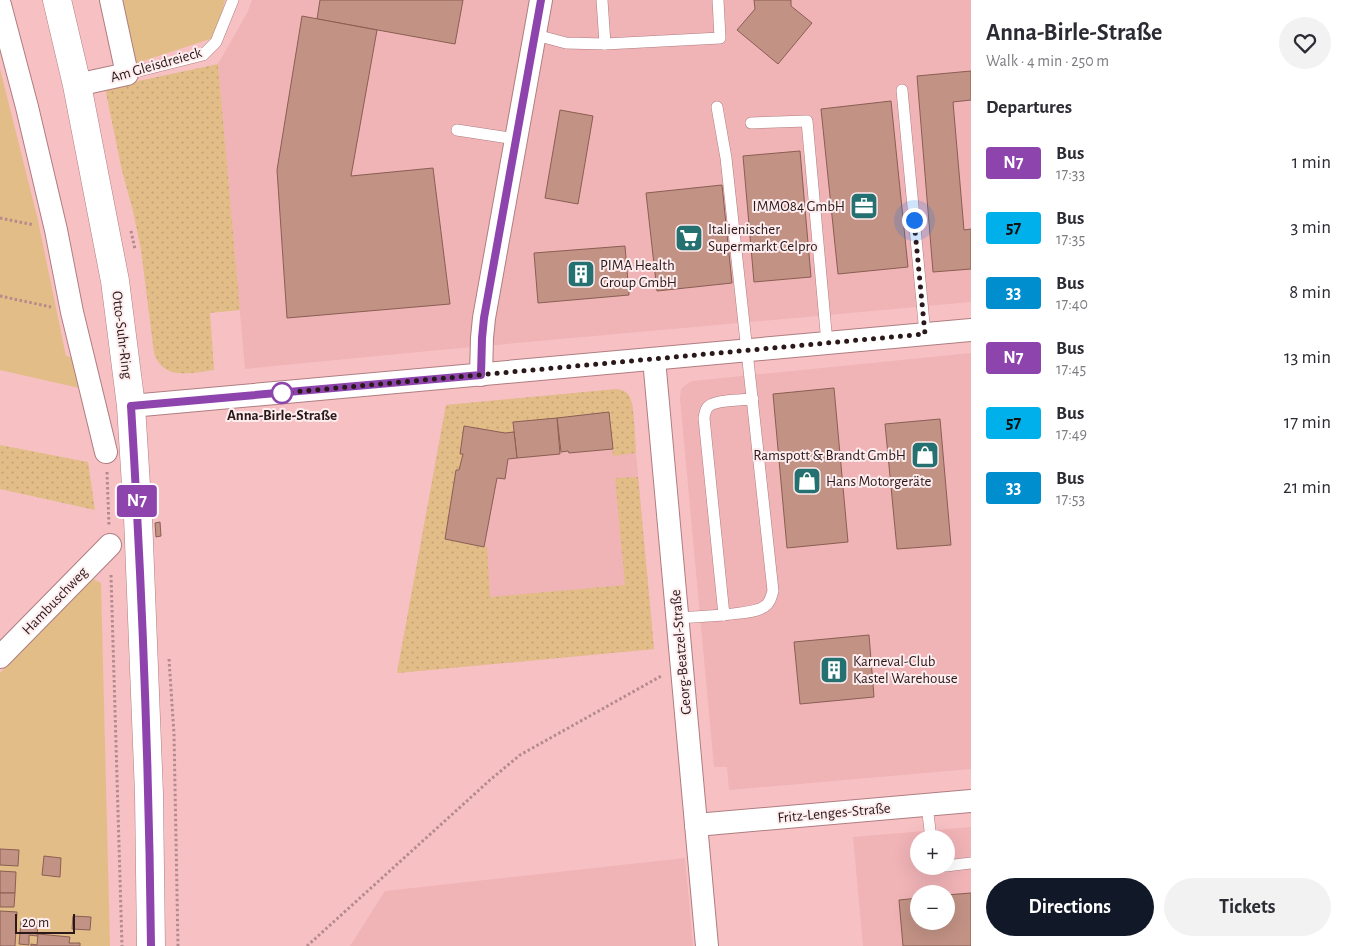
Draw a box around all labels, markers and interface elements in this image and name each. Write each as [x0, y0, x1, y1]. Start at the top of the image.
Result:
button: heart [1279, 17, 1331, 69]
text: Anna-Birle-Straße [986, 21, 1162, 45]
street label: Am Gleisdreieck [109, 45, 204, 85]
text: Walk · 4 min · 250 m [986, 53, 1109, 69]
text: Departures [986, 98, 1072, 117]
text: Bus [1056, 144, 1084, 163]
text: 1 min [1292, 153, 1331, 172]
text: N7 [1003, 154, 1024, 172]
text: 17:33 [1056, 166, 1085, 182]
office icon: IMMO84 GmbH [849, 191, 879, 221]
place label: IMMO84 GmbH [753, 199, 845, 214]
your location [902, 208, 927, 233]
text: Bus [1056, 209, 1084, 228]
text: 3 min [1290, 218, 1331, 237]
text: 57 [1006, 219, 1021, 237]
place label: Italienischer Supermarkt Celpro [708, 222, 818, 254]
supermarket icon: Italienischer Supermarkt Celpro [674, 223, 704, 253]
text: 17:35 [1056, 231, 1085, 247]
place label: PIMA Health Group GmbH [600, 258, 677, 290]
building icon: PIMA Health Group GmbH [566, 259, 596, 289]
text: Bus [1056, 274, 1084, 293]
text: 8 min [1289, 283, 1331, 302]
text: 33 [1006, 284, 1021, 302]
street label: Otto-Suhr-Ring [109, 290, 135, 381]
text: 17:40 [1056, 296, 1088, 312]
text: Bus [1056, 339, 1084, 358]
text: 13 min [1284, 348, 1331, 367]
text: N7 [1003, 349, 1024, 367]
text: 17:45 [1056, 361, 1086, 377]
marker: Anna-Birle-Straße [271, 382, 293, 404]
text: Bus [1056, 404, 1084, 423]
place label: Anna-Birle-Straße [227, 408, 337, 423]
text: 17 min [1284, 413, 1331, 432]
text: 57 [1006, 414, 1021, 432]
text: 17:49 [1056, 426, 1087, 442]
shop icon: Ramspott & Brandt GmbH [910, 440, 940, 470]
place label: Ramspott & Brandt GmbH [753, 448, 906, 463]
shop icon: Hans Motorgeräte [792, 466, 822, 496]
text: Bus [1056, 469, 1084, 488]
place label: Hans Motorgeräte [826, 474, 931, 489]
text: 21 min [1283, 478, 1331, 497]
text: 33 [1006, 479, 1021, 497]
line badge: N7 [114, 485, 160, 517]
text: 17:53 [1056, 491, 1085, 507]
text: N7 [127, 492, 147, 510]
street label: Hambuschweg [19, 564, 91, 637]
street label: Georg-Beatzel-Straße [668, 589, 694, 715]
place label: Karneval-Club Kastel Warehouse [853, 654, 958, 686]
building icon: Karneval-Club Kastel Warehouse [819, 655, 849, 685]
street label: Fritz-Lenges-Straße [777, 801, 891, 825]
map controls [910, 830, 955, 930]
button: + [910, 830, 955, 875]
button: Directions [986, 878, 1154, 936]
button: Tickets [1164, 878, 1331, 936]
button: − [910, 885, 955, 930]
scale bar [15, 911, 75, 934]
text: 20 m [22, 916, 49, 930]

